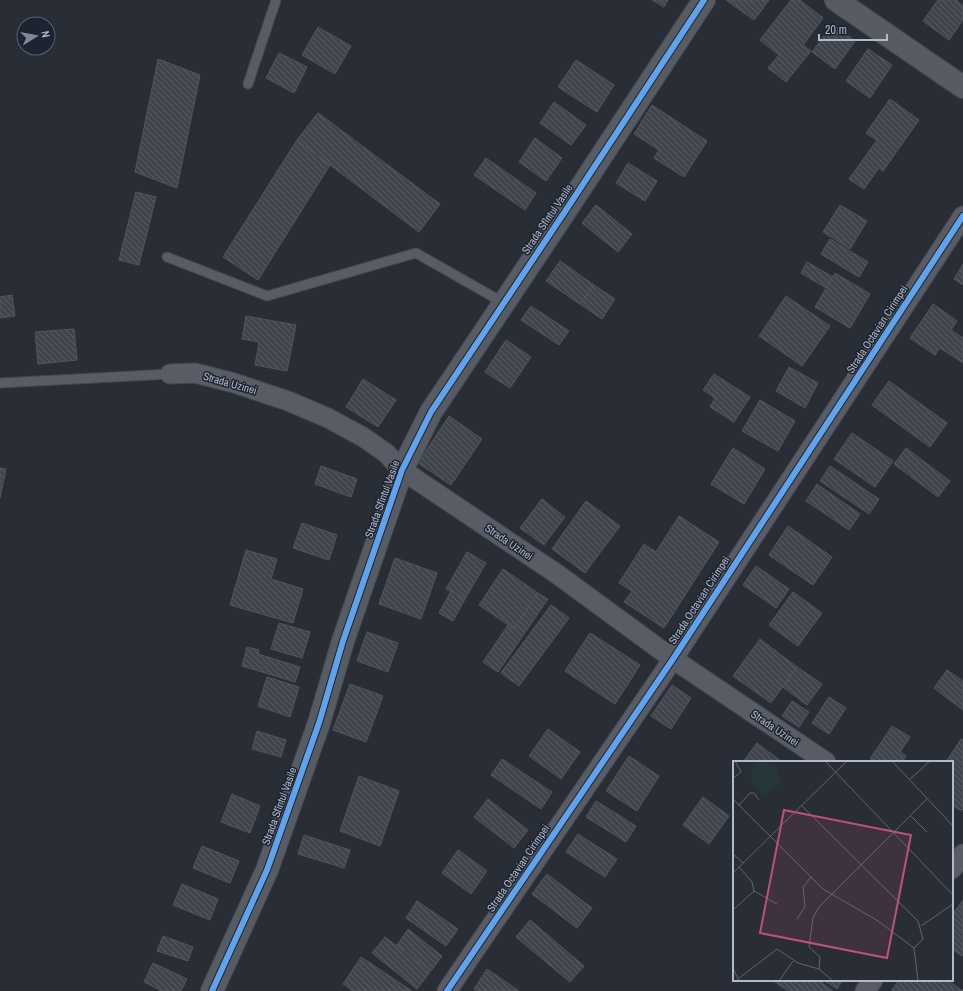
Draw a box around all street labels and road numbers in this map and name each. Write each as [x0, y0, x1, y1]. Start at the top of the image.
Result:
street label: Strada Sfîntul Vasile [518, 181, 576, 257]
street label: Strada Octavian Cirimpei [843, 282, 911, 376]
street label: Strada Uzinei [202, 369, 258, 397]
street label: Strada Sfîntul Vasile [361, 458, 403, 540]
street label: Strada Uzinei [482, 521, 536, 563]
street label: Strada Octavian Cirimpei [665, 553, 733, 647]
street label: Strada Uzinei [748, 707, 802, 749]
street label: Strada Sfîntul Vasile [258, 765, 300, 847]
street label: Strada Octavian Cirimpei [484, 822, 552, 914]

